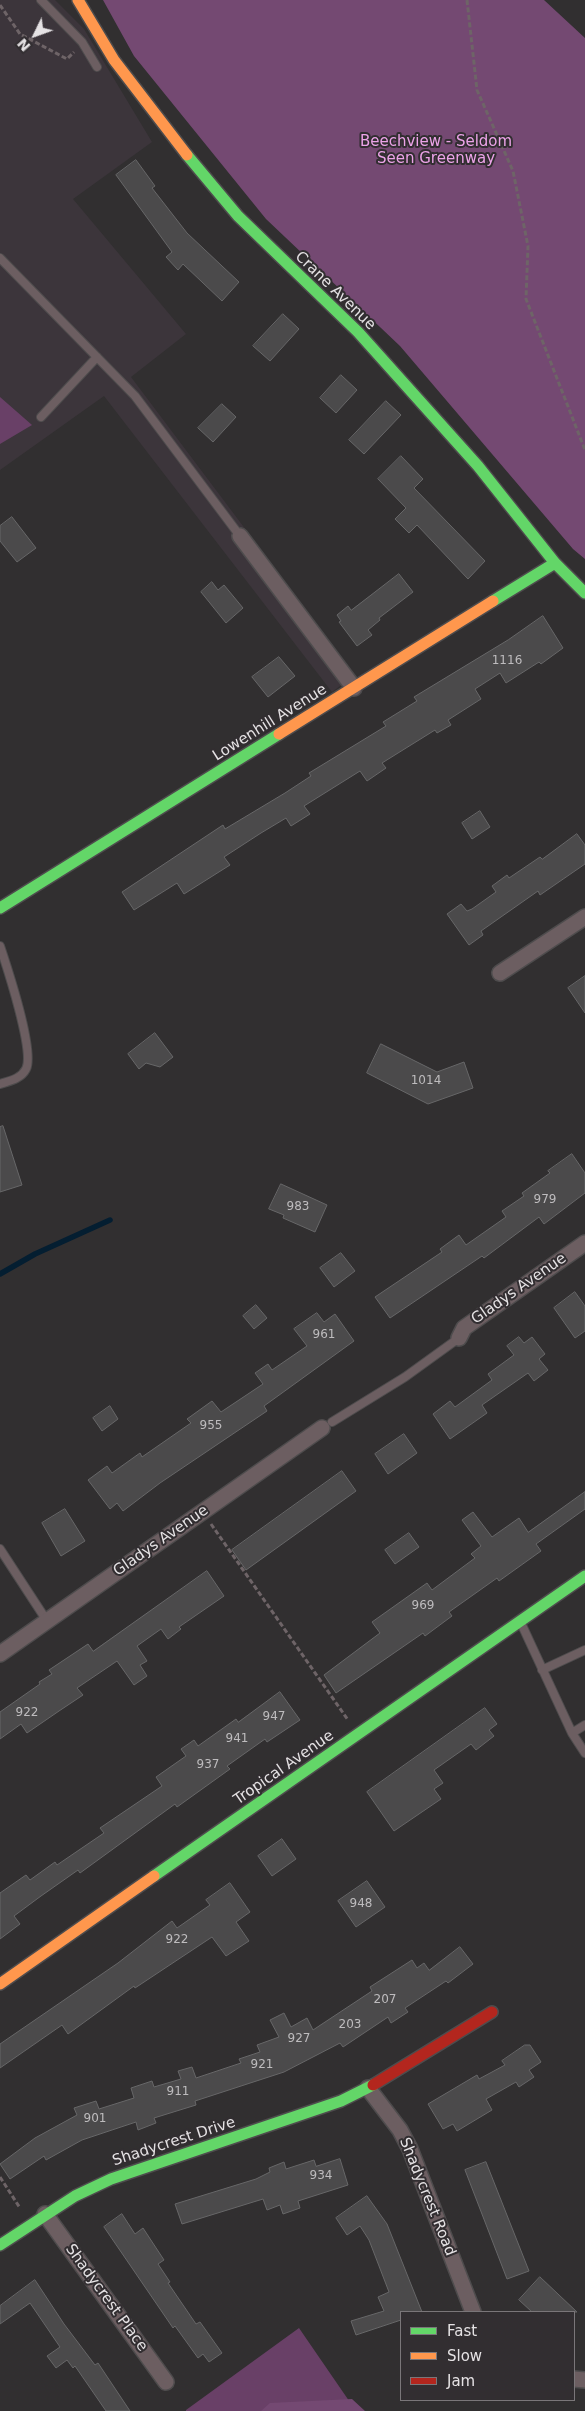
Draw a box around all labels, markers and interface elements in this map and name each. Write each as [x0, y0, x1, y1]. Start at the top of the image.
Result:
north arrow [10, 10, 60, 60]
text: N [14, 35, 34, 55]
park label: Beechview - Seldom Seen Greenway [360, 133, 512, 168]
street label: Crane Avenue [291, 248, 379, 334]
house number: 1116 [492, 654, 522, 668]
street label: Lowenhill Avenue [210, 681, 330, 765]
house number: 1014 [411, 1074, 441, 1088]
house number: 979 [534, 1193, 556, 1207]
house number: 983 [287, 1200, 309, 1214]
street label: Gladys Avenue [468, 1250, 570, 1328]
house number: 961 [313, 1328, 335, 1342]
house number: 955 [200, 1419, 222, 1433]
street label: Gladys Avenue [110, 1502, 212, 1580]
house number: 969 [412, 1599, 434, 1613]
house number: 922 [16, 1706, 38, 1720]
house number: 947 [263, 1710, 285, 1724]
street label: Tropical Avenue [231, 1727, 337, 1809]
house number: 941 [226, 1732, 248, 1746]
house number: 937 [197, 1758, 219, 1772]
house number: 948 [350, 1897, 372, 1911]
house number: 922 [166, 1933, 188, 1947]
house number: 207 [374, 1993, 396, 2007]
house number: 203 [339, 2018, 361, 2032]
house number: 927 [288, 2032, 310, 2046]
house number: 921 [251, 2058, 273, 2072]
house number: 911 [167, 2085, 189, 2099]
house number: 901 [84, 2112, 106, 2126]
street label: Shadycrest Drive [110, 2114, 238, 2170]
street label: Shadycrest Road [395, 2135, 459, 2259]
house number: 934 [310, 2169, 332, 2183]
street label: Shadycrest Place [61, 2241, 151, 2355]
legend [400, 2311, 575, 2401]
text: Fast [447, 2322, 477, 2340]
text: Slow [447, 2347, 482, 2365]
text: Jam [447, 2372, 475, 2390]

